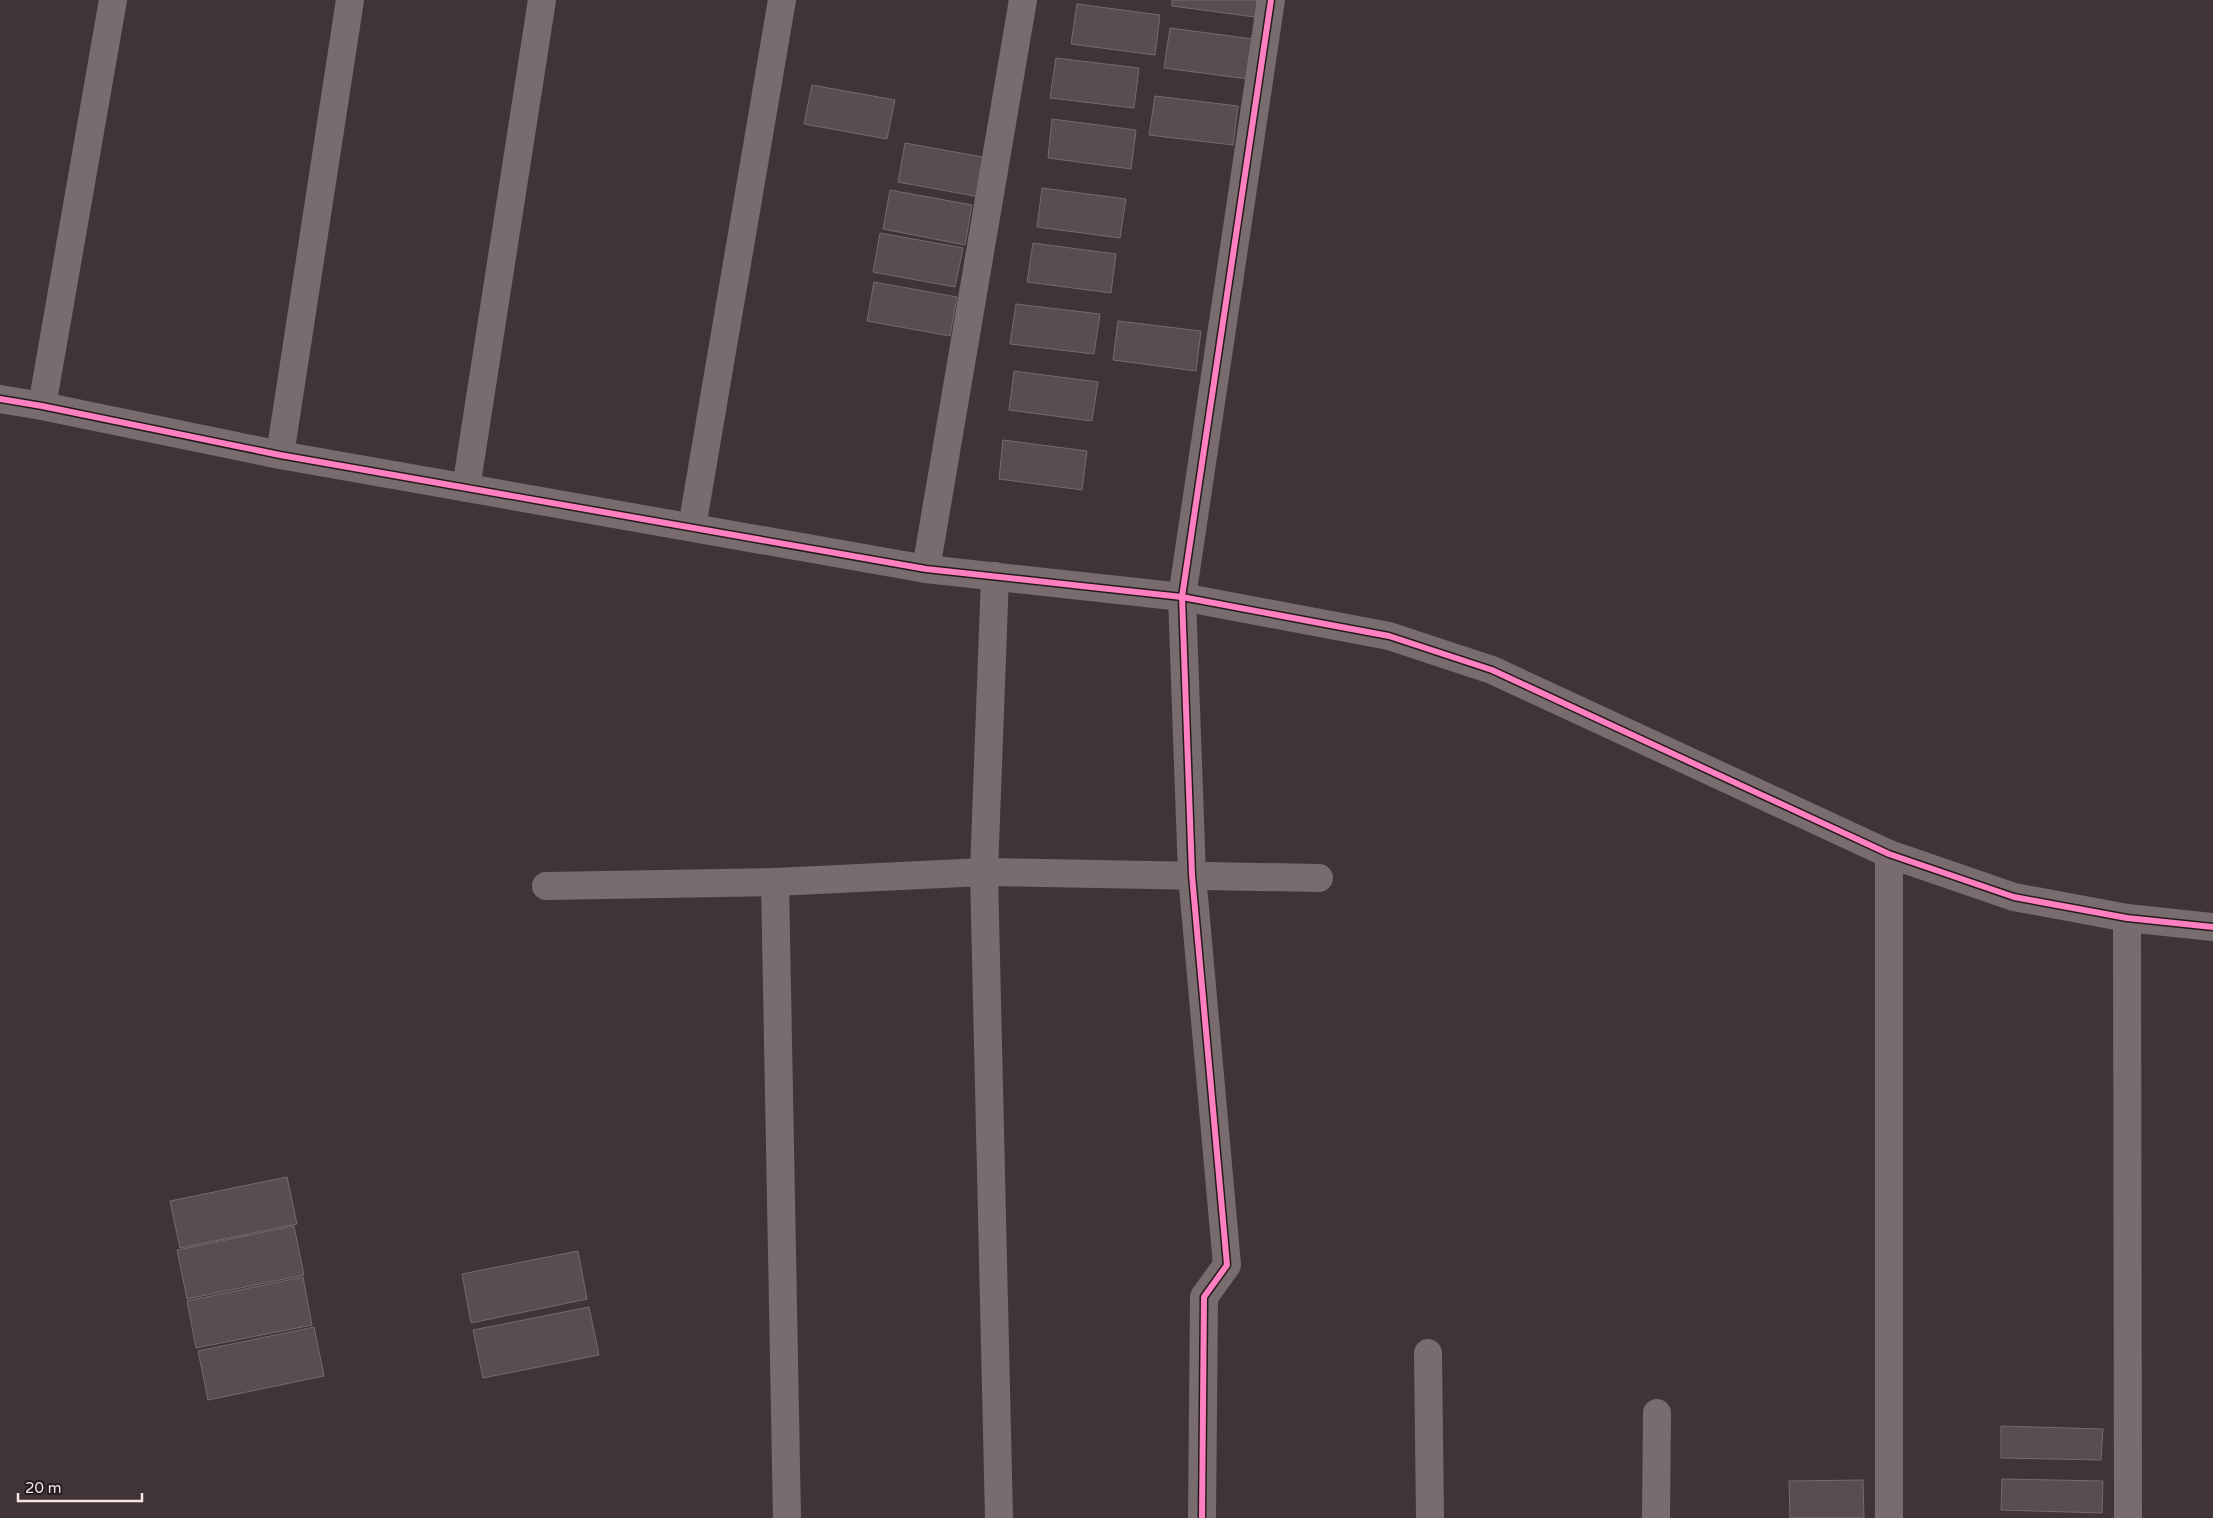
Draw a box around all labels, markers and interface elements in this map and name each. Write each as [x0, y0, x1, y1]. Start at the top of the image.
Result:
scale bar [18, 1470, 141, 1502]
text: 20 m [25, 1479, 62, 1497]

